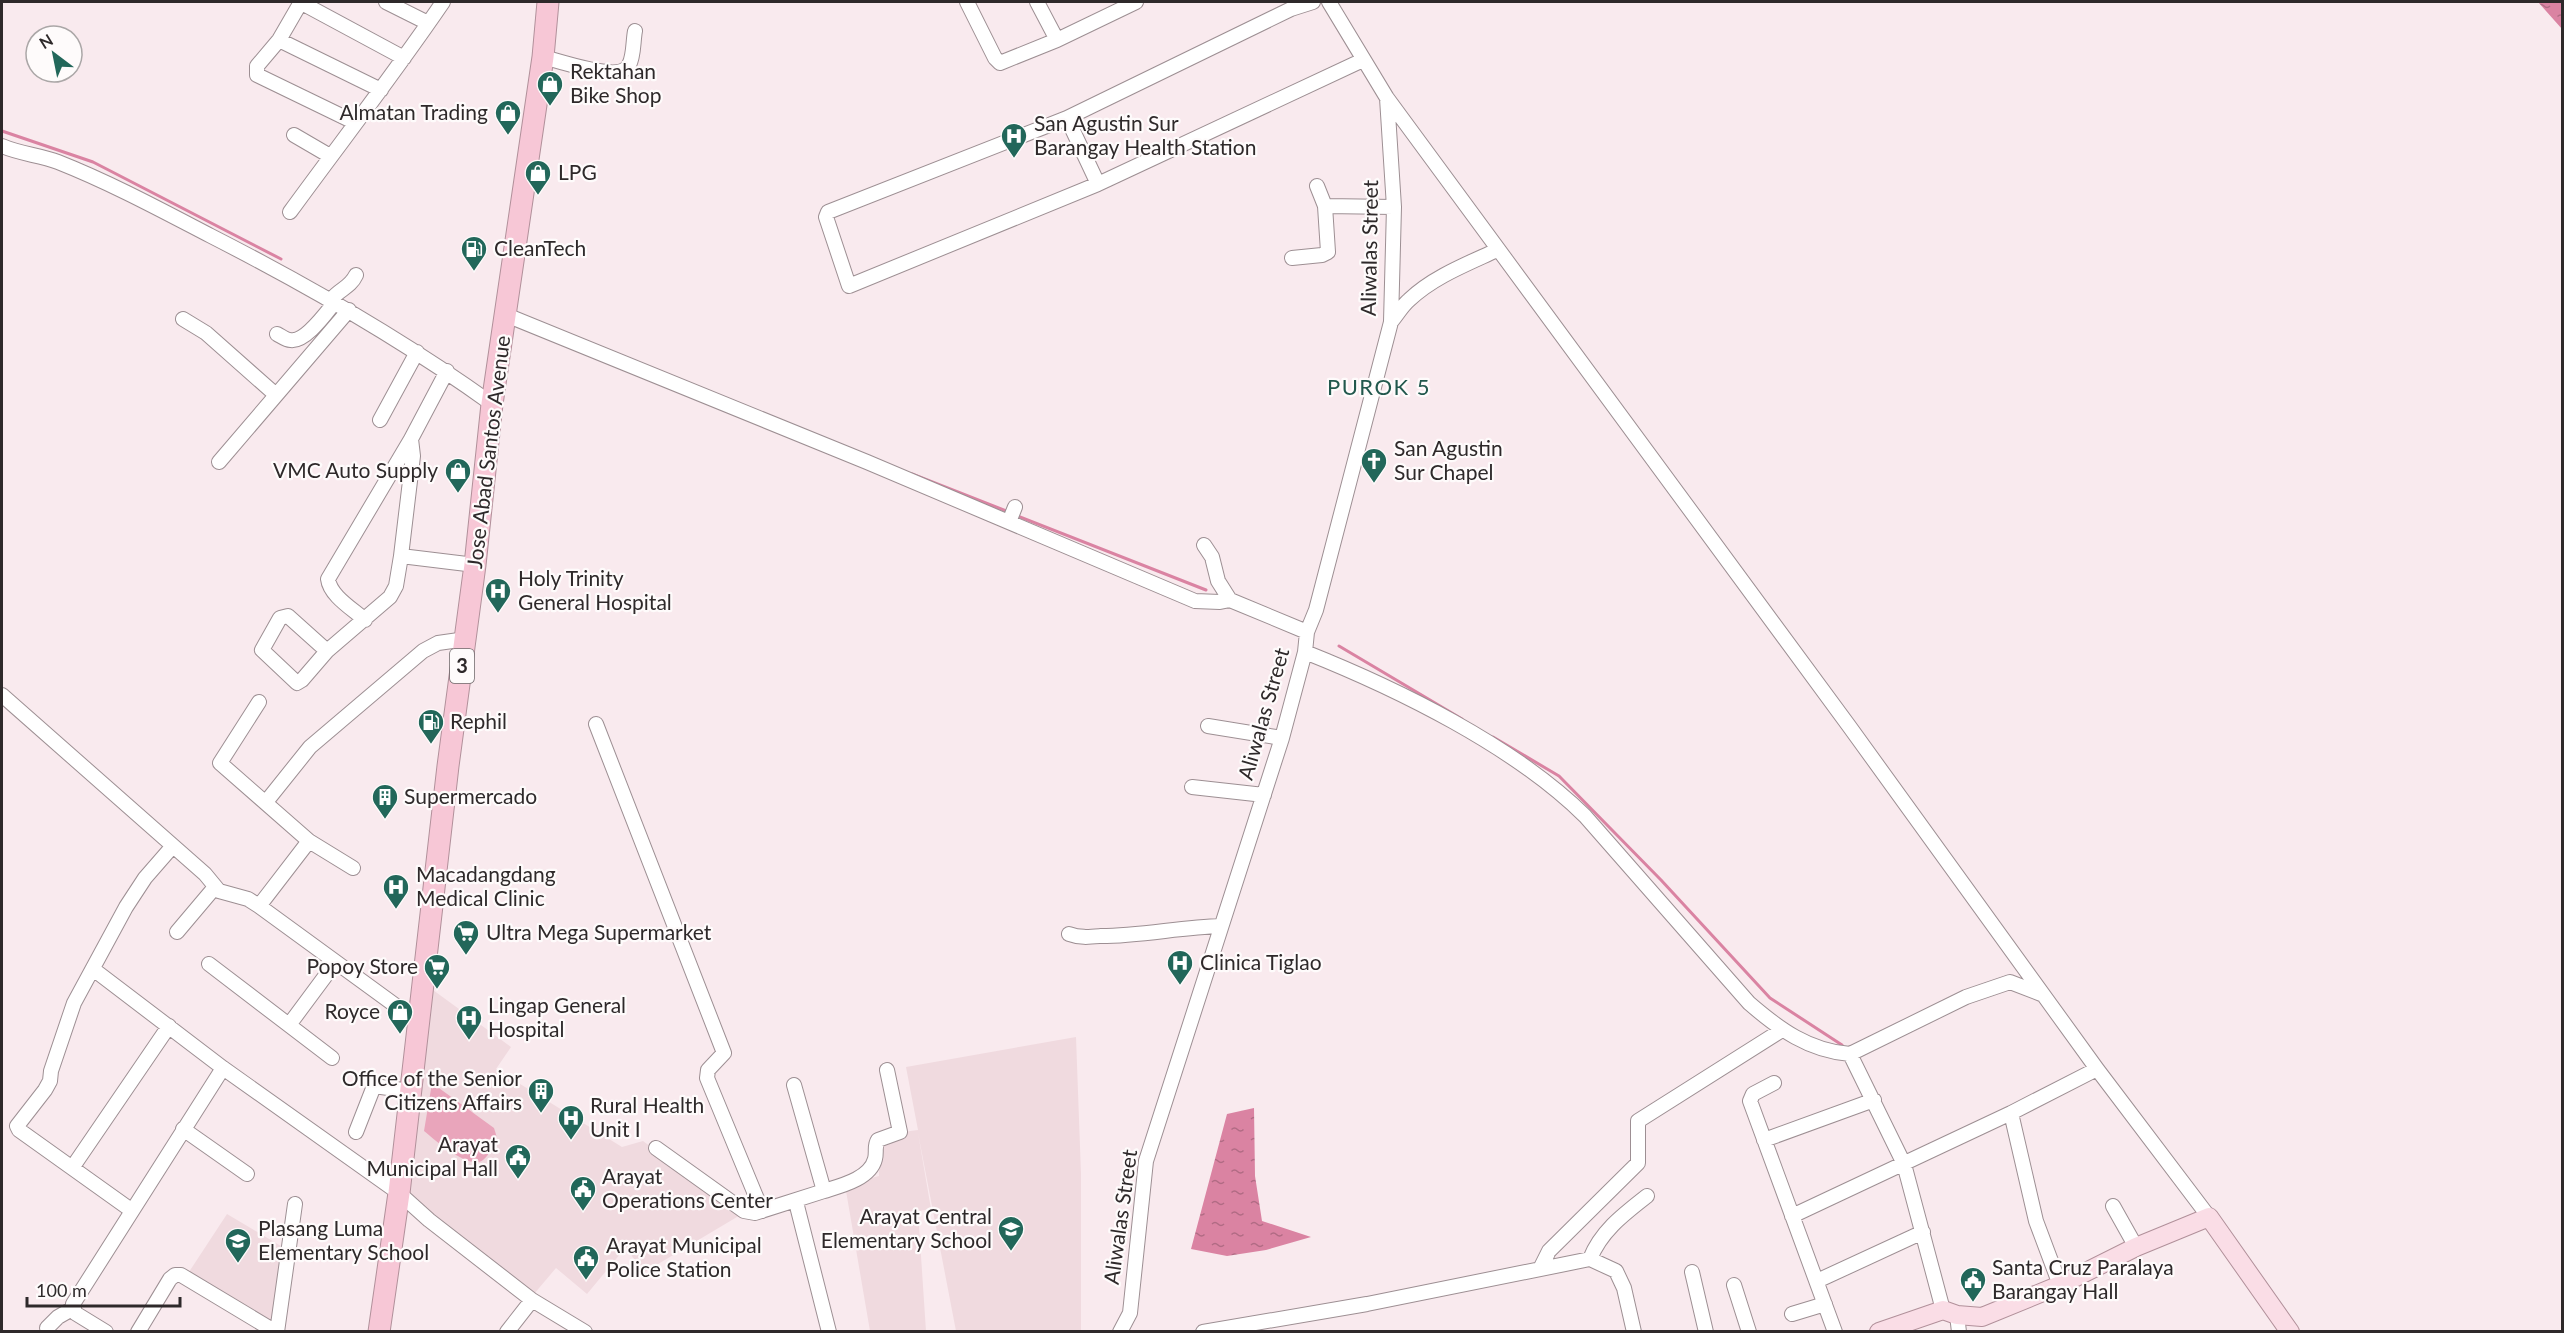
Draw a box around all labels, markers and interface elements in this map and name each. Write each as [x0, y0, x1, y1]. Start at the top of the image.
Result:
north arrow [24, 24, 84, 84]
text: N [36, 30, 56, 52]
place label: Rektahan Bike Shop [570, 58, 662, 107]
shop icon: Rektahan Bike Shop [535, 69, 565, 107]
shop icon: Almatan Trading [493, 98, 523, 136]
place label: Almatan Trading [339, 99, 488, 124]
place label: San Agustin Sur Barangay Health Station [1034, 110, 1256, 159]
hospital icon: San Agustin Sur Barangay Health Station [999, 121, 1029, 159]
shop icon: LPG [523, 158, 553, 196]
place label: LPG [558, 159, 597, 184]
street label: Aliwalas Street [1355, 179, 1382, 316]
fuel station icon: CleanTech [459, 234, 489, 272]
place label: CleanTech [494, 235, 586, 260]
street label: Jose Abad Santos Avenue [461, 334, 514, 570]
district label: PUROK 5 [1327, 373, 1431, 400]
place label: San Agustin Sur Chapel [1394, 435, 1503, 484]
church icon: San Agustin Sur Chapel [1359, 446, 1389, 484]
shop icon: VMC Auto Supply [443, 456, 473, 494]
place label: VMC Auto Supply [273, 457, 438, 482]
place label: Holy Trinity General Hospital [518, 565, 672, 614]
hospital icon: Holy Trinity General Hospital [483, 576, 513, 614]
street label: Aliwalas Street [1232, 644, 1293, 782]
road number: 3 [450, 649, 474, 683]
fuel station icon: Rephil [416, 707, 446, 745]
place label: Rephil [450, 708, 507, 733]
building icon: Supermercado [370, 782, 400, 820]
place label: Supermercado [404, 783, 537, 808]
place label: Macadangdang Medical Clinic [416, 861, 556, 910]
hospital icon: Macadangdang Medical Clinic [381, 872, 411, 910]
supermarket icon: Ultra Mega Supermarket [451, 918, 481, 956]
place label: Ultra Mega Supermarket [486, 919, 712, 944]
hospital icon: Clinica Tiglao [1165, 948, 1195, 986]
place label: Clinica Tiglao [1200, 949, 1322, 974]
supermarket icon: Popoy Store [422, 952, 452, 990]
place label: Popoy Store [306, 953, 418, 978]
place label: Lingap General Hospital [488, 992, 626, 1041]
shop icon: Royce [385, 997, 415, 1035]
place label: Royce [324, 998, 380, 1023]
hospital icon: Lingap General Hospital [454, 1003, 484, 1041]
place label: Office of the Senior Citizens Affairs [342, 1065, 522, 1114]
building icon: Office of the Senior Citizens Affairs [526, 1076, 556, 1114]
place label: Rural Health Unit I [590, 1092, 704, 1141]
hospital icon: Rural Health Unit I [556, 1103, 586, 1141]
place label: Arayat Municipal Hall [367, 1131, 498, 1180]
public building icon: Arayat Municipal Hall [503, 1142, 533, 1180]
street label: Aliwalas Street [1098, 1147, 1141, 1286]
place label: Arayat Operations Center [602, 1163, 773, 1212]
public building icon: Arayat Operations Center [568, 1174, 598, 1212]
place label: Arayat Central Elementary School [821, 1203, 992, 1252]
school or university icon: Arayat Central Elementary School [996, 1214, 1026, 1252]
place label: Plasang Luma Elementary School [258, 1215, 429, 1264]
school or university icon: Plasang Luma Elementary School [223, 1226, 253, 1264]
place label: Arayat Municipal Police Station [606, 1232, 762, 1281]
public building icon: Arayat Municipal Police Station [571, 1243, 601, 1281]
place label: Santa Cruz Paralaya Barangay Hall [1992, 1254, 2174, 1303]
public building icon: Santa Cruz Paralaya Barangay Hall [1958, 1265, 1988, 1303]
scale bar [27, 1270, 180, 1308]
text: 100 m [36, 1279, 87, 1301]

